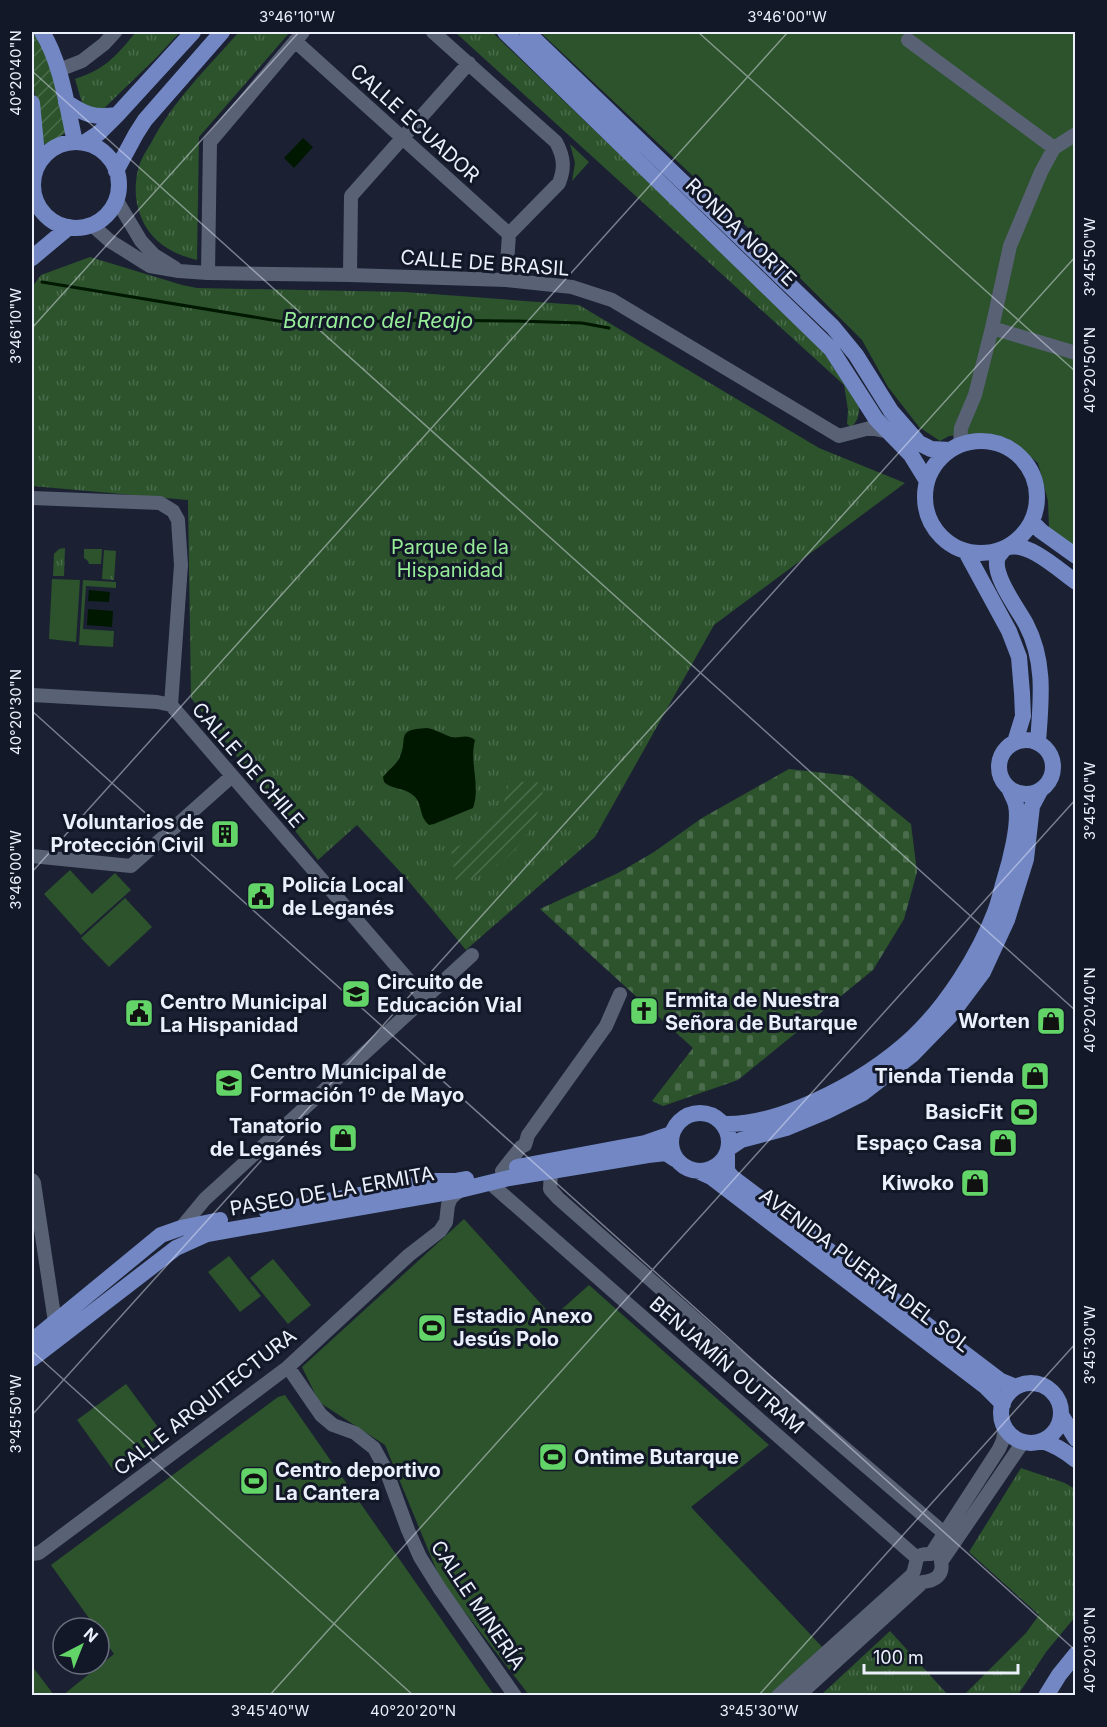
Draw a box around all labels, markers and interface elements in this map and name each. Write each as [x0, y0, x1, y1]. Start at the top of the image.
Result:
text: 3°46'10"W [259, 7, 335, 26]
text: 3°46'00"W [747, 7, 827, 26]
text: 40°20'40"N [6, 30, 25, 116]
street label: CALLE ECUADOR [345, 59, 485, 187]
street label: RONDA NORTE [681, 173, 801, 291]
text: 3°45'50"W [1080, 217, 1099, 296]
street label: CALLE DE BRASIL [400, 245, 570, 281]
text: 3°46'10"W [6, 288, 25, 364]
water label: Barranco del Reajo [283, 308, 473, 333]
text: 40°20'50"N [1080, 327, 1099, 413]
park label: Parque de la Hispanidad [391, 535, 509, 582]
text: 40°20'30"N [6, 669, 25, 755]
street label: CALLE DE CHILE [187, 697, 309, 833]
text: 3°45'40"W [1080, 762, 1099, 840]
place label: Voluntarios de Protección Civil [51, 810, 204, 857]
building icon: Voluntarios de Protección Civil [209, 818, 241, 850]
text: 3°46'00"W [6, 830, 25, 910]
place label: Policía Local de Leganés [282, 873, 404, 920]
public building icon: Policía Local de Leganés [245, 880, 277, 912]
text: 40°20'40"N [1080, 967, 1099, 1053]
place label: Circuito de Educación Vial [377, 970, 522, 1017]
school or university icon: Circuito de Educación Vial [340, 978, 372, 1010]
place label: Ermita de Nuestra Señora de Butarque [665, 988, 858, 1035]
place label: Centro Municipal La Hispanidad [160, 990, 327, 1037]
church icon: Ermita de Nuestra Señora de Butarque [628, 995, 660, 1027]
public building icon: Centro Municipal La Hispanidad [123, 997, 155, 1029]
shop icon: Worten [1035, 1005, 1067, 1037]
place label: Worten [958, 1009, 1030, 1033]
place label: Centro Municipal de Formación 1º de Mayo [250, 1060, 464, 1107]
shop icon: Tienda Tienda [1019, 1060, 1051, 1092]
place label: Tienda Tienda [875, 1064, 1014, 1088]
school or university icon: Centro Municipal de Formación 1º de Mayo [213, 1067, 245, 1099]
sports icon: BasicFit [1008, 1096, 1040, 1128]
place label: BasicFit [925, 1100, 1003, 1124]
place label: Tanatorio de Leganés [210, 1114, 322, 1161]
shop icon: Tanatorio de Leganés [327, 1122, 359, 1154]
shop icon: Espaço Casa [987, 1127, 1019, 1159]
place label: Espaço Casa [856, 1131, 982, 1155]
street label: PASEO DE LA ERMITA [228, 1161, 436, 1221]
shop icon: Kiwoko [959, 1167, 991, 1199]
place label: Kiwoko [882, 1171, 954, 1195]
street label: AVENIDA PUERTA DEL SOL [755, 1183, 975, 1357]
street label: BENJAMÍN OUTRAM [645, 1291, 810, 1439]
place label: Estadio Anexo Jesús Polo [453, 1304, 593, 1351]
text: 3°45'30"W [1080, 1305, 1099, 1385]
sports icon: Estadio Anexo Jesús Polo [416, 1312, 448, 1344]
street label: CALLE ARQUITECTURA [109, 1323, 301, 1481]
text: 3°45'50"W [6, 1374, 25, 1453]
sports icon: Ontime Butarque [537, 1441, 569, 1473]
place label: Ontime Butarque [574, 1445, 739, 1469]
place label: Centro deportivo La Cantera [275, 1458, 441, 1505]
sports icon: Centro deportivo La Cantera [238, 1465, 270, 1497]
street label: CALLE MINERÍA [426, 1535, 531, 1674]
text: 40°20'30"N [1080, 1607, 1099, 1693]
north arrow [51, 1616, 111, 1676]
text: N [80, 1623, 102, 1646]
scale bar [864, 1637, 1018, 1675]
text: 100 m [873, 1647, 924, 1668]
text: 3°45'40"W [231, 1701, 309, 1720]
text: 40°20'20"N [370, 1701, 456, 1720]
text: 3°45'30"W [720, 1701, 799, 1720]

